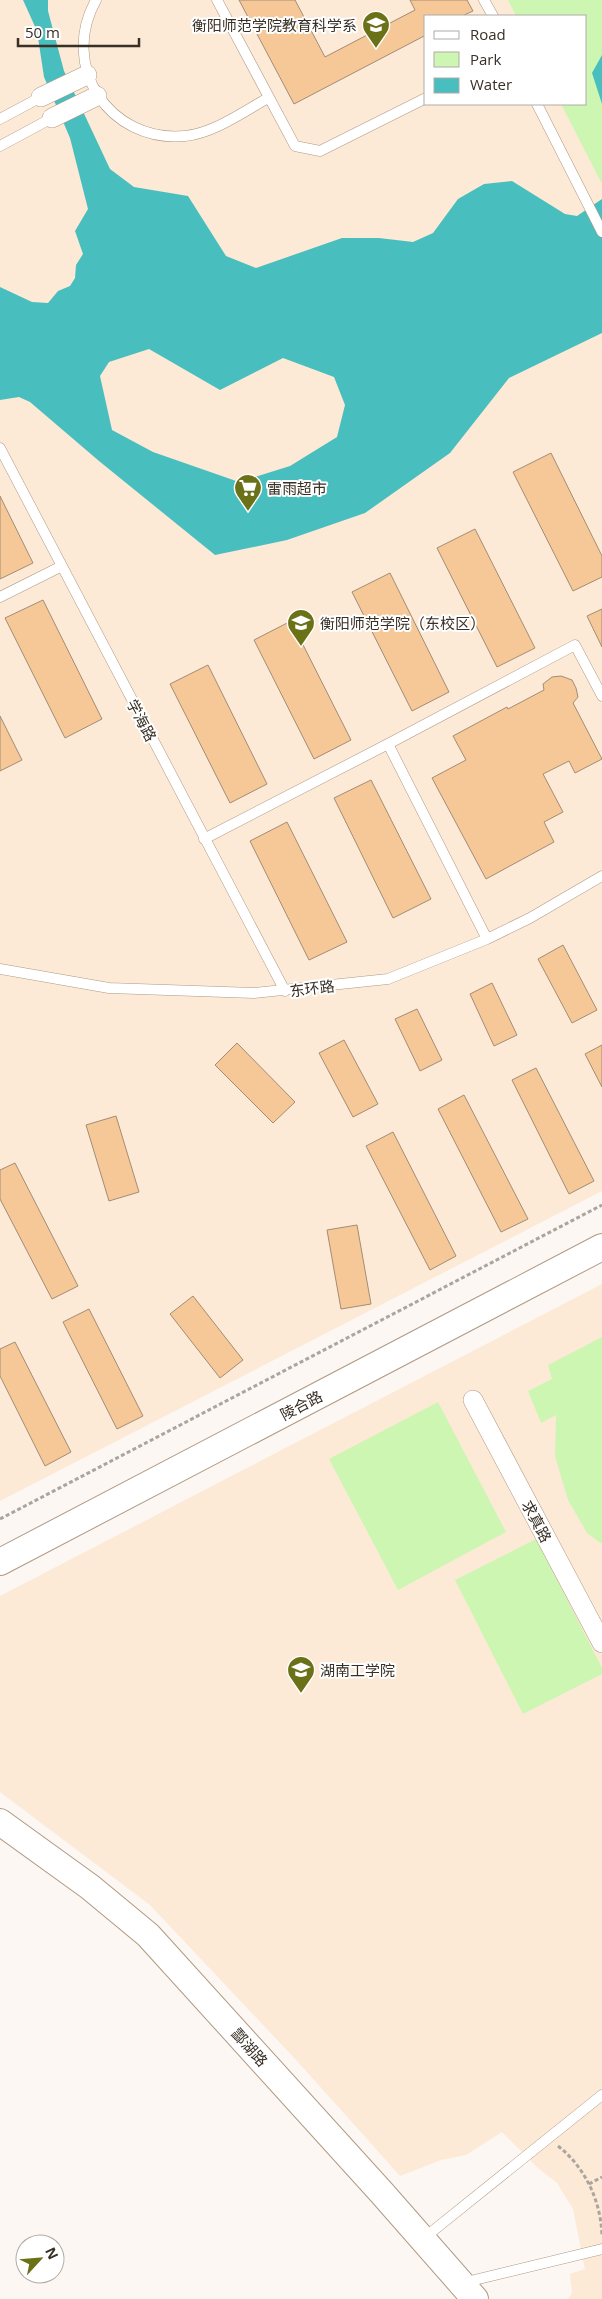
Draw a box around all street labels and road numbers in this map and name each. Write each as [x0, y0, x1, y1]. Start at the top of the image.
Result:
street label: 学海路 [123, 695, 161, 745]
street label: 东环路 [288, 975, 336, 1001]
street label: 陵合路 [276, 1386, 326, 1424]
street label: 求真路 [518, 1496, 556, 1546]
street label: 酃湖路 [228, 2024, 272, 2070]

